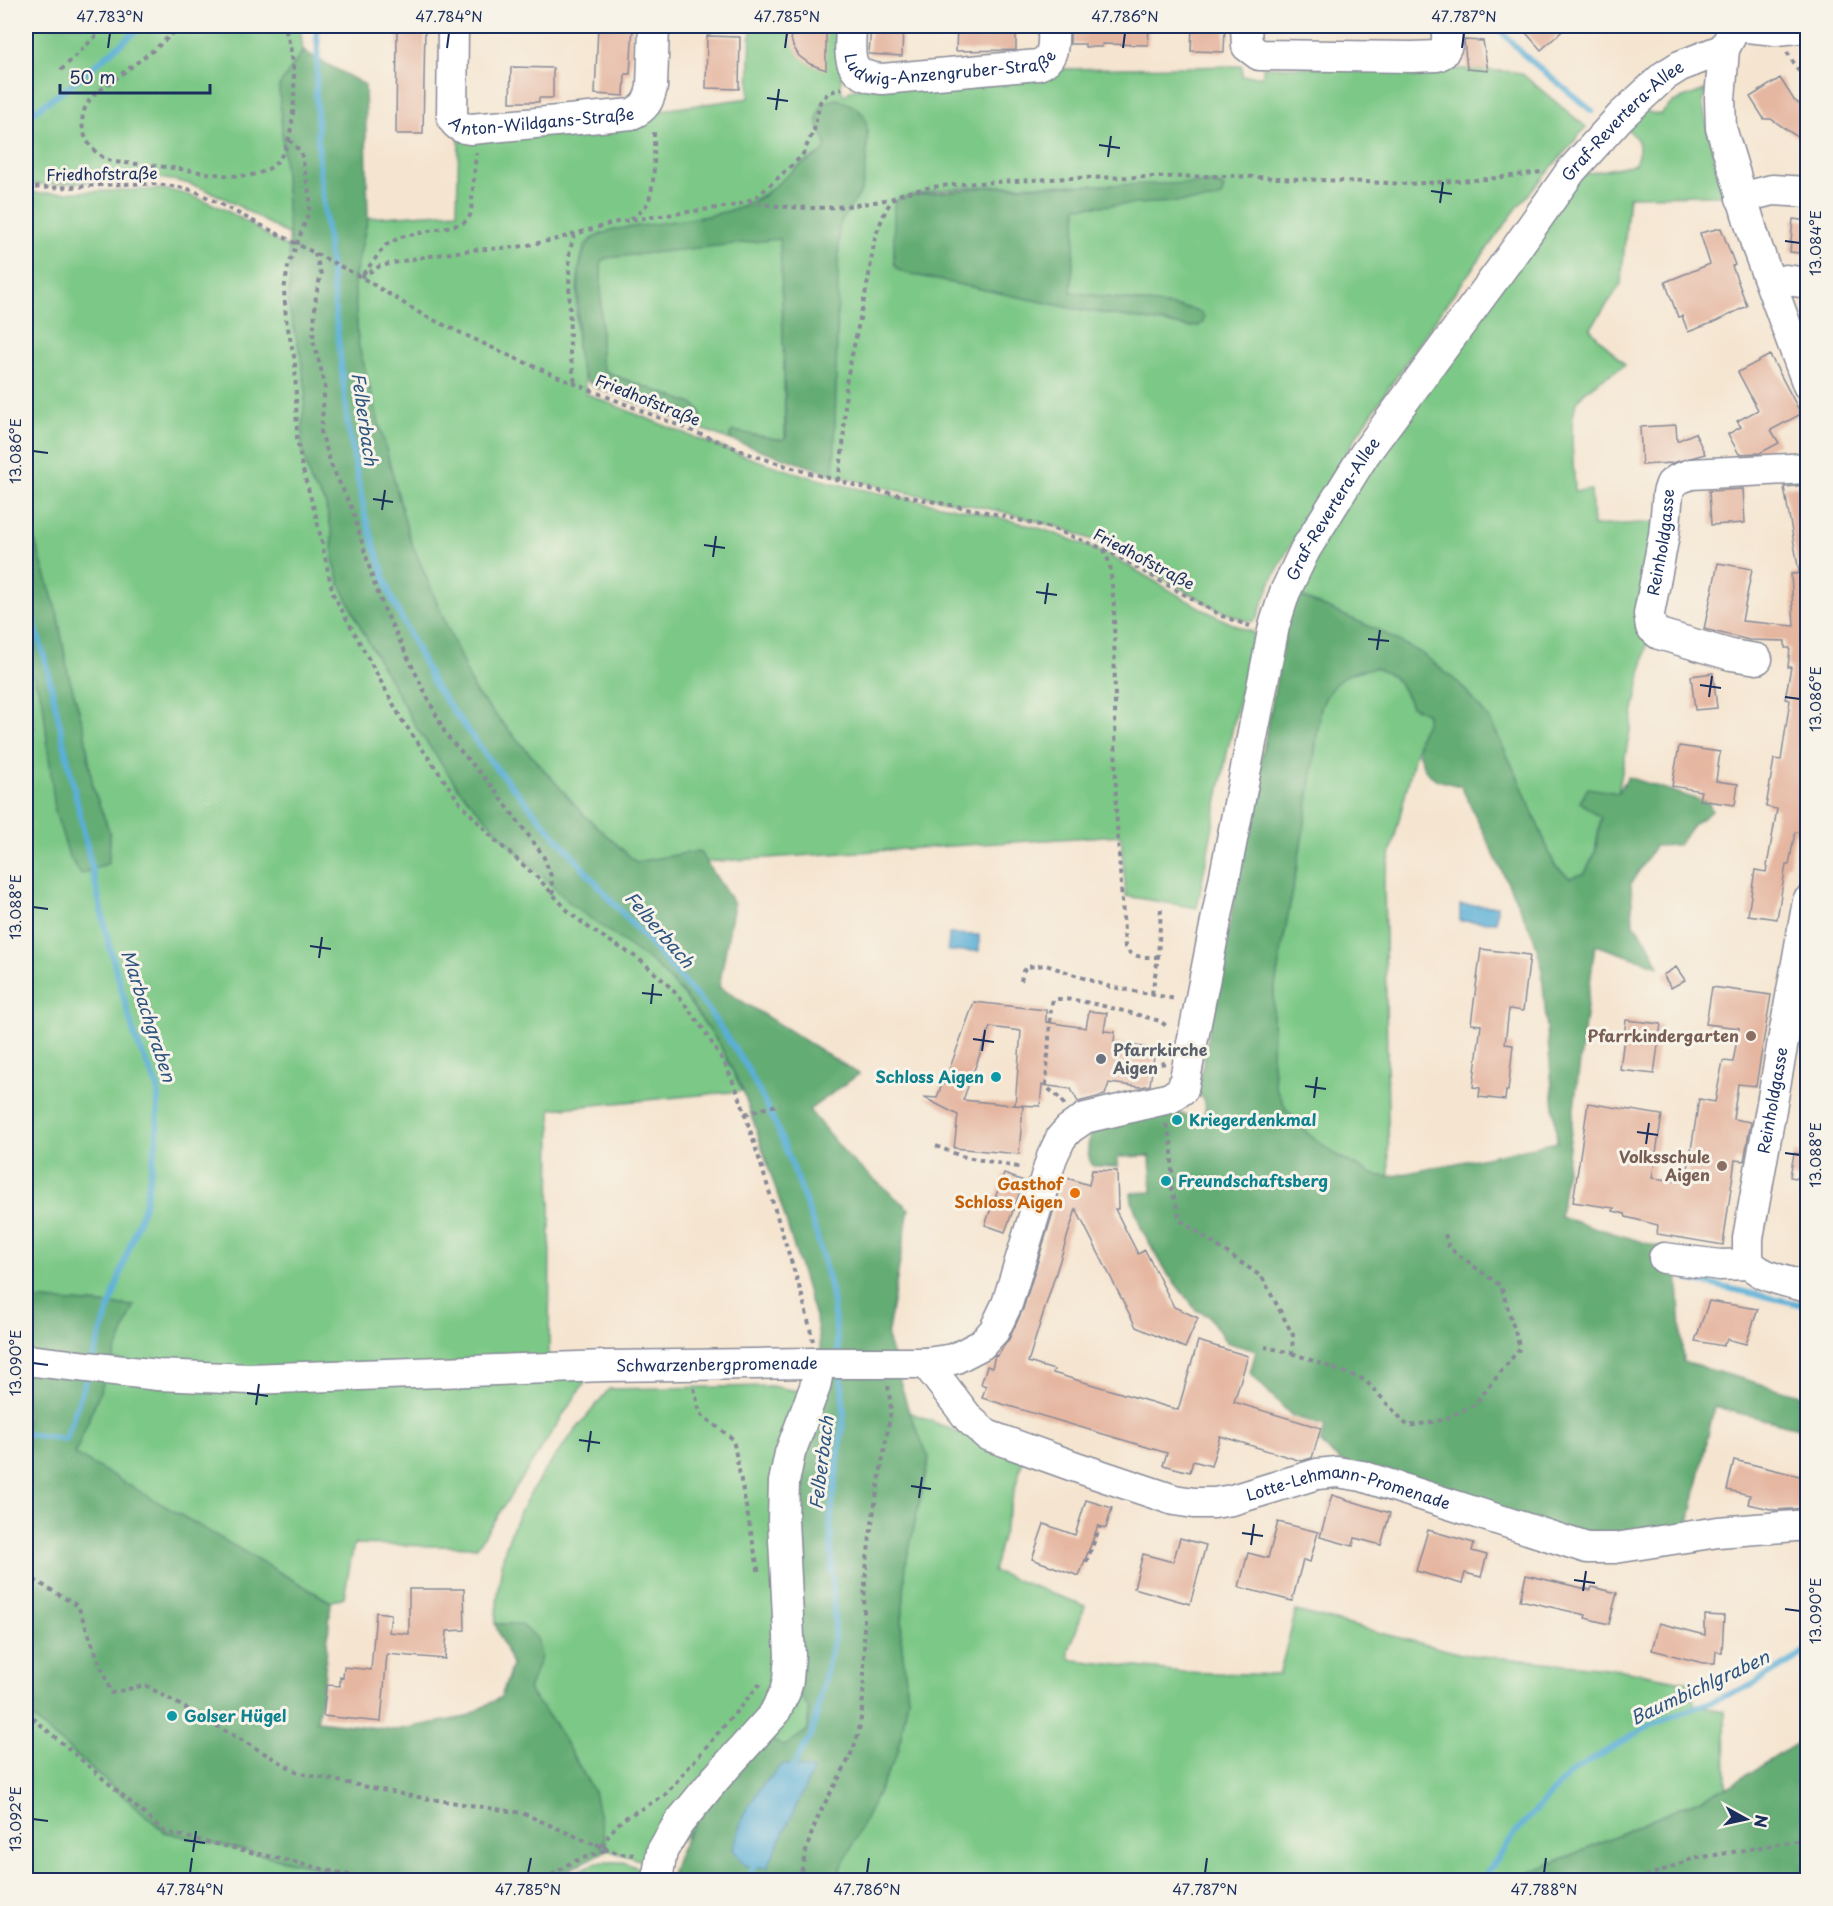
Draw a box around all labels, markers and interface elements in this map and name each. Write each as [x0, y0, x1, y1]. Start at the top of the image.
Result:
text: 47.783°N [76, 4, 144, 27]
text: 47.784°N [415, 4, 483, 27]
text: 47.785°N [754, 4, 820, 27]
text: 47.786°N [1091, 4, 1159, 27]
text: 47.787°N [1431, 4, 1497, 27]
street label: Ludwig-Anzengruber-Straße [840, 36, 1062, 56]
text: Ludwig-Anzengruber-Straße [839, 46, 1061, 90]
street label: Graf-Revertera-Allee [1555, 54, 1688, 185]
scale bar [60, 57, 210, 95]
text: 50 m [69, 63, 116, 90]
street label: Anton-Wildgans-Straße [444, 101, 635, 140]
street label: Friedhofstraße [46, 160, 158, 186]
text: 13.084°E [1803, 210, 1826, 276]
street label: Friedhofstraße [592, 367, 705, 431]
water label: Felberbach [346, 370, 385, 468]
text: 13.086°E [3, 418, 26, 484]
street label: Graf-Revertera-Allee [1279, 431, 1385, 584]
street label: Reinholdgasse [1640, 488, 1679, 597]
street label: Friedhofstraße [1090, 521, 1199, 595]
text: 13.086°E [1803, 666, 1826, 732]
text: 13.088°E [3, 874, 26, 940]
water label: Felberbach [619, 885, 701, 974]
water label: Marbachgraben [115, 946, 184, 1086]
place label: Pfarrkindergarten [1588, 1023, 1739, 1047]
marker: Pfarrkindergarten [1744, 1029, 1758, 1043]
place label: Pfarrkirche Aigen [1112, 1037, 1208, 1079]
street label: Reinholdgasse [1750, 1045, 1793, 1155]
marker: Pfarrkirche Aigen [1094, 1052, 1108, 1066]
place label: Schloss Aigen [875, 1064, 984, 1088]
marker: Schloss Aigen [989, 1070, 1003, 1084]
place label: Kriegerdenkmal [1189, 1107, 1317, 1131]
marker: Kriegerdenkmal [1170, 1113, 1184, 1127]
text: 13.088°E [1803, 1122, 1826, 1188]
place label: Volksschule Aigen [1619, 1144, 1710, 1186]
marker: Volksschule Aigen [1715, 1159, 1729, 1173]
place label: Freundschaftsberg [1178, 1168, 1328, 1192]
place label: Gasthof Schloss Aigen [954, 1171, 1065, 1213]
marker: Freundschaftsberg [1159, 1174, 1173, 1188]
marker: Gasthof Schloss Aigen [1068, 1186, 1082, 1200]
text: 13.090°E [3, 1330, 26, 1396]
street label: Schwarzenbergpromenade [616, 1350, 818, 1377]
water label: Felberbach [801, 1414, 840, 1511]
text: Lotte-Lehmann-Promenade [1243, 1459, 1454, 1515]
street label: Lotte-Lehmann-Promenade [1242, 1489, 1454, 1515]
text: 13.090°E [1803, 1578, 1826, 1644]
water label: Baumbichlgraben [1625, 1642, 1774, 1731]
place label: Golser Hügel [184, 1703, 286, 1727]
marker: Golser Hügel [165, 1709, 179, 1723]
text: 13.092°E [3, 1786, 26, 1852]
north arrow [1716, 1789, 1776, 1849]
text: N [1749, 1813, 1775, 1829]
text: 47.784°N [156, 1877, 224, 1900]
text: 47.785°N [495, 1877, 561, 1900]
text: 47.786°N [833, 1877, 901, 1900]
text: 47.787°N [1172, 1877, 1238, 1900]
text: 47.788°N [1511, 1877, 1577, 1900]

